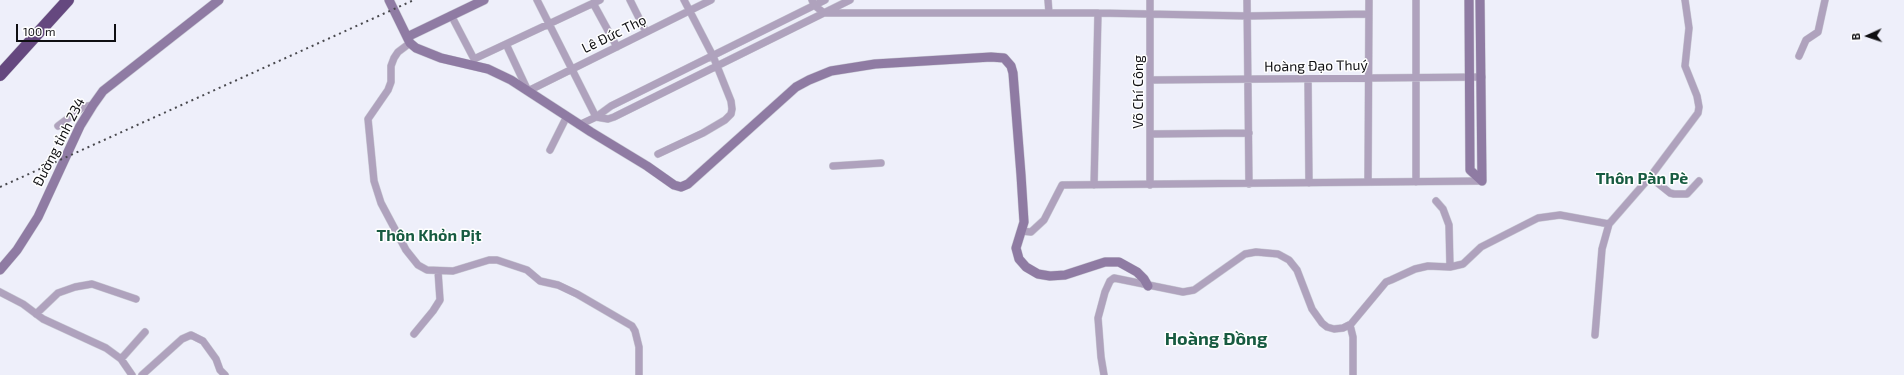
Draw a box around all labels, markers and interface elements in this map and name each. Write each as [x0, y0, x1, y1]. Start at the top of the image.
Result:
street label: Lê Đức Thọ [579, 11, 649, 57]
scale bar [18, 16, 118, 42]
north arrow [1848, 16, 1888, 56]
text: 100 m [23, 24, 55, 38]
text: B [1849, 33, 1862, 41]
street label: Võ Chí Công [1130, 55, 1146, 129]
street label: Hoàng Đạo Thuý [1264, 57, 1368, 75]
street label: Đường tỉnh 234 [29, 95, 89, 189]
district label: Thôn Pàn Pè [1596, 169, 1688, 189]
district label: Thôn Khỏn Pịt [377, 226, 481, 246]
district label: Hoàng Đồng [1165, 328, 1267, 350]

